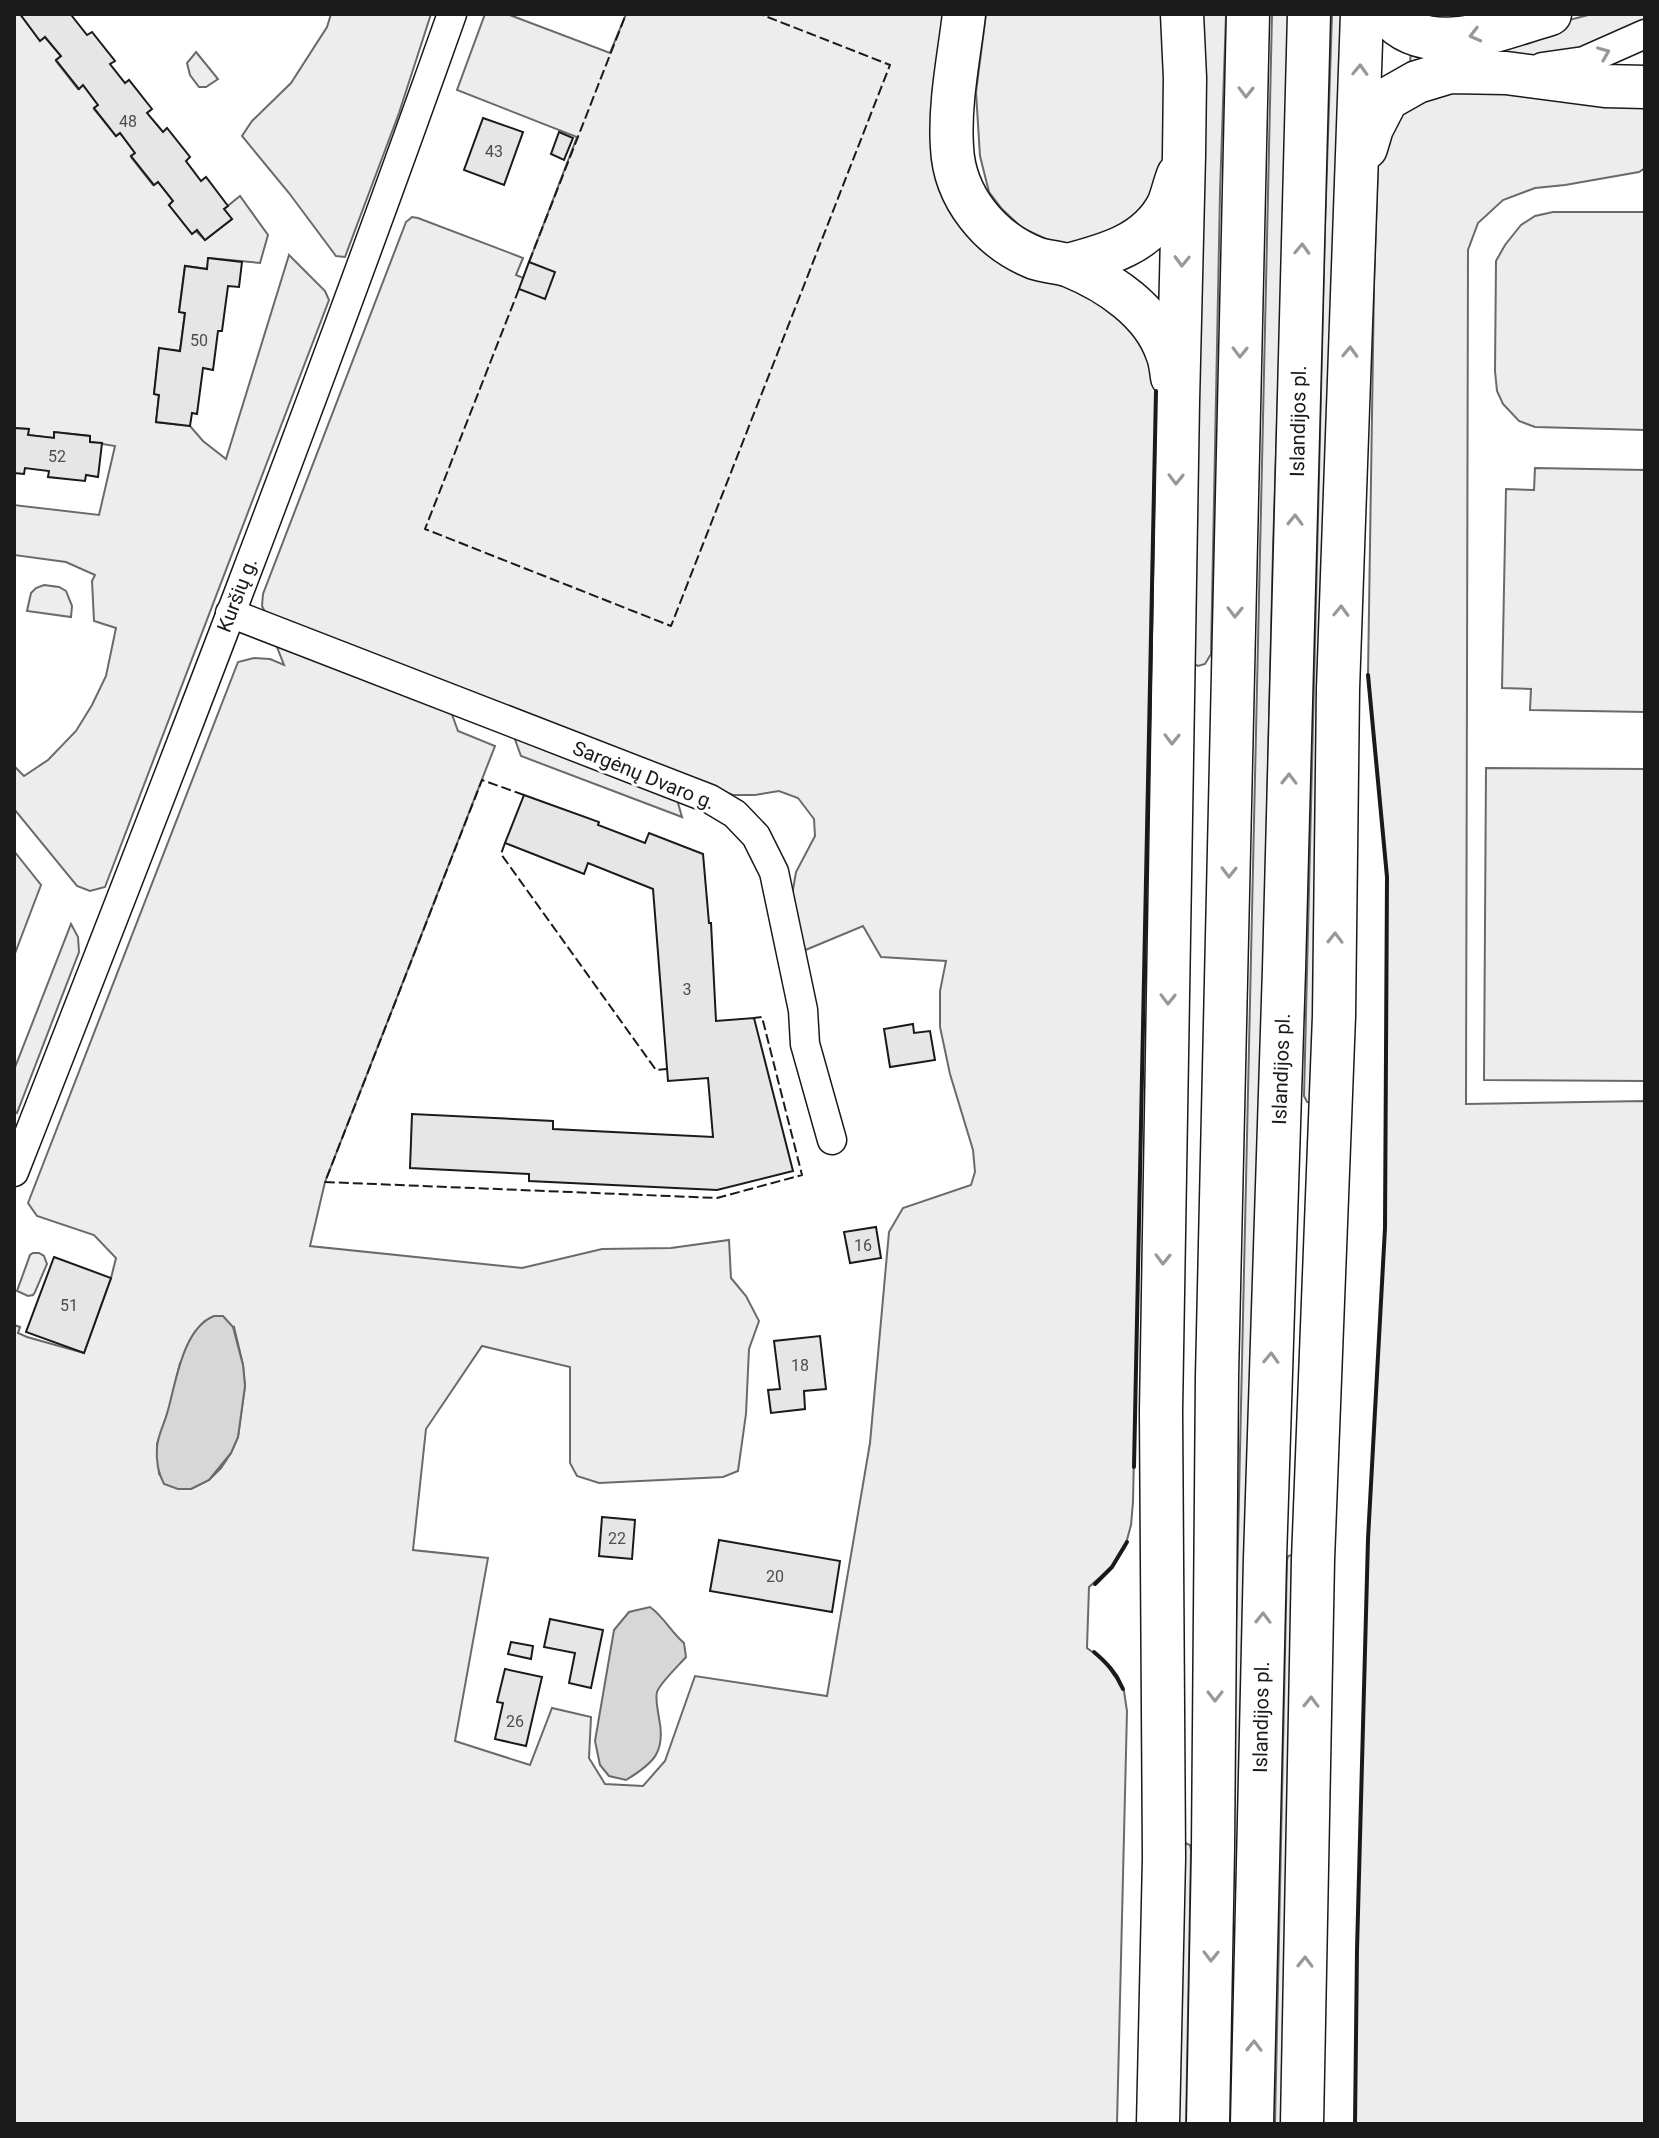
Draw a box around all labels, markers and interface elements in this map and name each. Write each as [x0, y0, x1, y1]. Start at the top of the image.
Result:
one-way arrow [1469, 25, 1483, 42]
one-way arrow [1596, 46, 1610, 63]
one-way arrow [1352, 63, 1369, 76]
one-way arrow [1238, 86, 1255, 99]
house number: 48 [119, 112, 137, 131]
house number: 43 [485, 142, 503, 161]
one-way arrow [1294, 242, 1311, 255]
one-way arrow [1173, 255, 1190, 268]
house number: 50 [190, 331, 208, 350]
one-way arrow [1342, 345, 1359, 358]
one-way arrow [1232, 346, 1249, 359]
street label: Islandijos pl. [1285, 365, 1311, 477]
house number: 52 [48, 447, 66, 466]
one-way arrow [1168, 473, 1185, 486]
one-way arrow [1287, 513, 1304, 526]
street label: Kuršių g. [212, 554, 262, 636]
one-way arrow [1333, 604, 1350, 617]
one-way arrow [1226, 606, 1243, 619]
one-way arrow [1163, 733, 1181, 746]
street label: Sargėnų Dvaro g. [569, 736, 719, 814]
one-way arrow [1280, 772, 1298, 785]
one-way arrow [1220, 866, 1237, 879]
one-way arrow [1326, 931, 1344, 944]
house number: 3 [683, 980, 692, 999]
one-way arrow [1159, 993, 1176, 1006]
street label: Islandijos pl. [1267, 1013, 1295, 1125]
house number: 16 [854, 1236, 872, 1255]
one-way arrow [1154, 1253, 1172, 1266]
house number: 51 [60, 1296, 78, 1315]
one-way arrow [1263, 1351, 1280, 1364]
house number: 18 [791, 1356, 809, 1375]
house number: 22 [608, 1529, 626, 1548]
house number: 20 [766, 1567, 784, 1586]
one-way arrow [1255, 1611, 1272, 1624]
street label: Islandijos pl. [1248, 1661, 1274, 1773]
one-way arrow [1206, 1690, 1223, 1703]
one-way arrow [1302, 1695, 1319, 1708]
house number: 26 [506, 1712, 524, 1731]
one-way arrow [1203, 1950, 1220, 1963]
one-way arrow [1296, 1955, 1314, 1968]
one-way arrow [1245, 2039, 1262, 2052]

